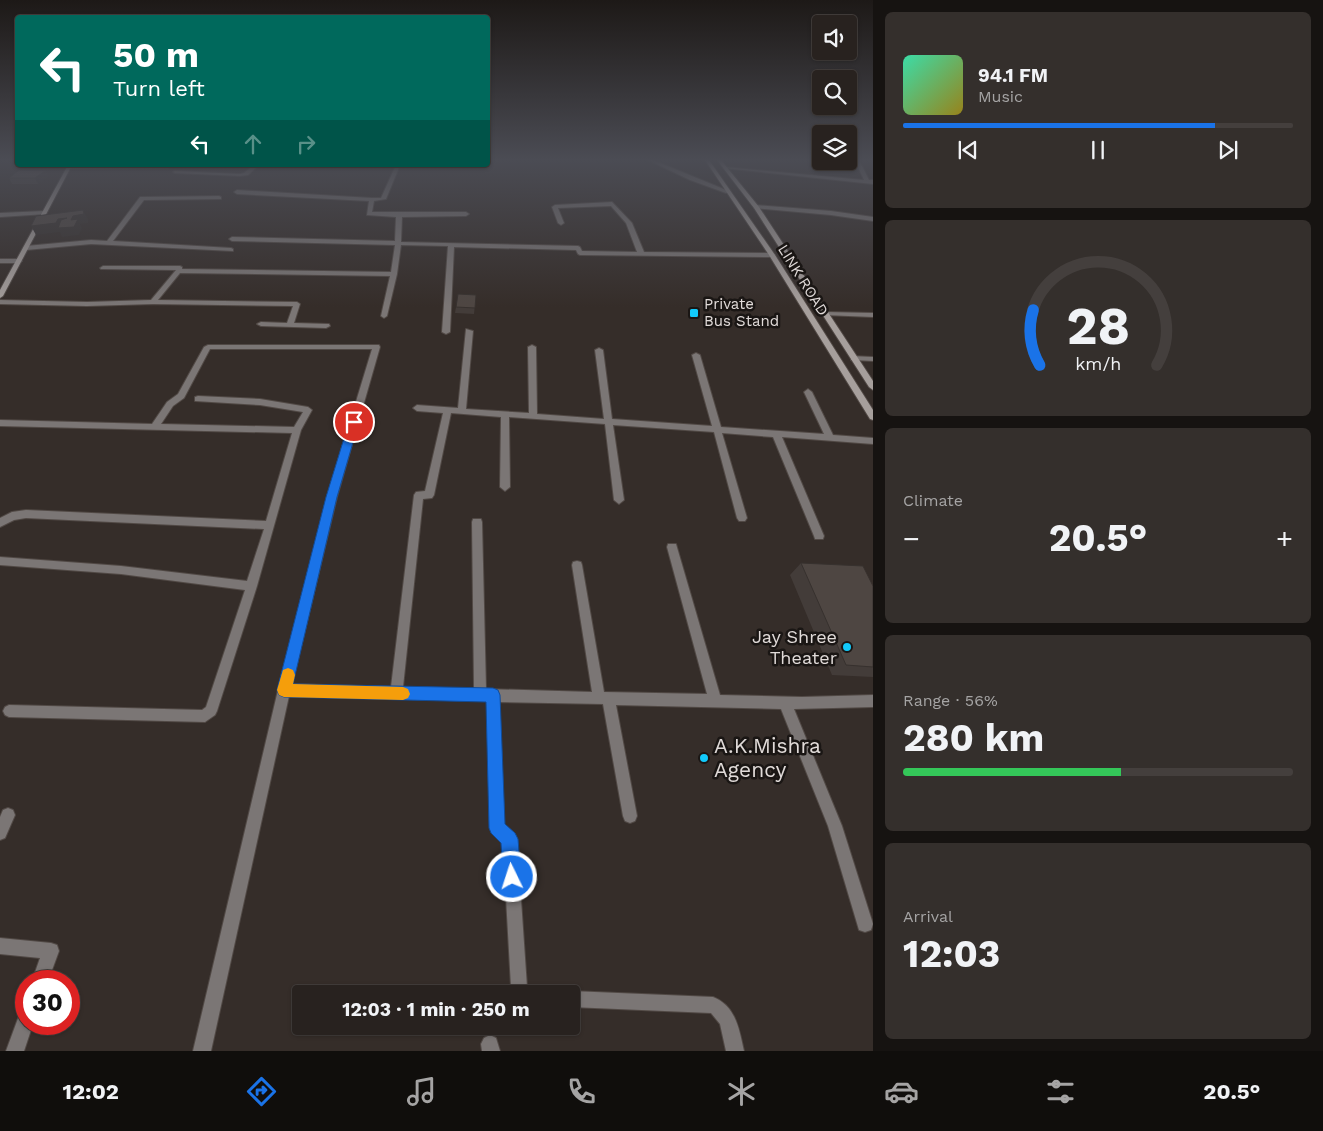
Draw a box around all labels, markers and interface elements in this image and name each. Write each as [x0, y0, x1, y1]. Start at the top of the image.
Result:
map controls [812, 15, 857, 170]
button: sound [812, 15, 857, 60]
text: 50 m [113, 34, 199, 76]
icon: left [30, 35, 95, 100]
text: 94.1 FM [978, 64, 1048, 87]
button: search [812, 70, 857, 115]
text: Turn left [113, 76, 205, 101]
text: Music [978, 87, 1023, 106]
button: layers [812, 125, 857, 170]
icon: left [186, 130, 214, 158]
icon: ahead [239, 130, 267, 158]
icon: right [292, 130, 320, 158]
icon: previous [954, 136, 982, 164]
icon: pause [1084, 136, 1112, 164]
icon: next [1214, 136, 1242, 164]
street label: LINK ROAD [774, 241, 832, 319]
place label: Private Bus Stand [704, 295, 779, 330]
text: 28 [1066, 296, 1130, 357]
marker: Private Bus Stand [688, 307, 700, 319]
text: km/h [1075, 353, 1121, 374]
pin [333, 401, 375, 443]
icon: arrive [340, 408, 368, 436]
text: Climate [903, 491, 963, 510]
text: 20.5° [1049, 516, 1147, 560]
text: − [903, 522, 920, 555]
text: + [1276, 522, 1293, 555]
place label: Jay Shree Theater [752, 626, 837, 668]
marker: Jay Shree Theater [841, 641, 853, 653]
text: Range · 56% [903, 691, 998, 710]
text: 280 km [903, 716, 1044, 760]
place label: A.K.Mishra Agency [714, 733, 821, 782]
marker: A.K.Mishra Agency [698, 752, 710, 764]
position arrow [485, 850, 537, 902]
text: Arrival [903, 907, 953, 926]
text: 12:03 [903, 932, 1000, 976]
speed limit sign: 30 [15, 970, 80, 1035]
text: 12:03 · 1 min · 250 m [342, 998, 530, 1021]
icon: directions [244, 1074, 279, 1109]
icon: music [404, 1074, 439, 1109]
icon: phone [564, 1074, 599, 1109]
icon: climate [724, 1074, 759, 1109]
icon: car [884, 1074, 919, 1109]
icon: filters [1043, 1074, 1078, 1109]
text: 12:02 [62, 1079, 119, 1104]
text: 20.5° [1203, 1079, 1261, 1104]

